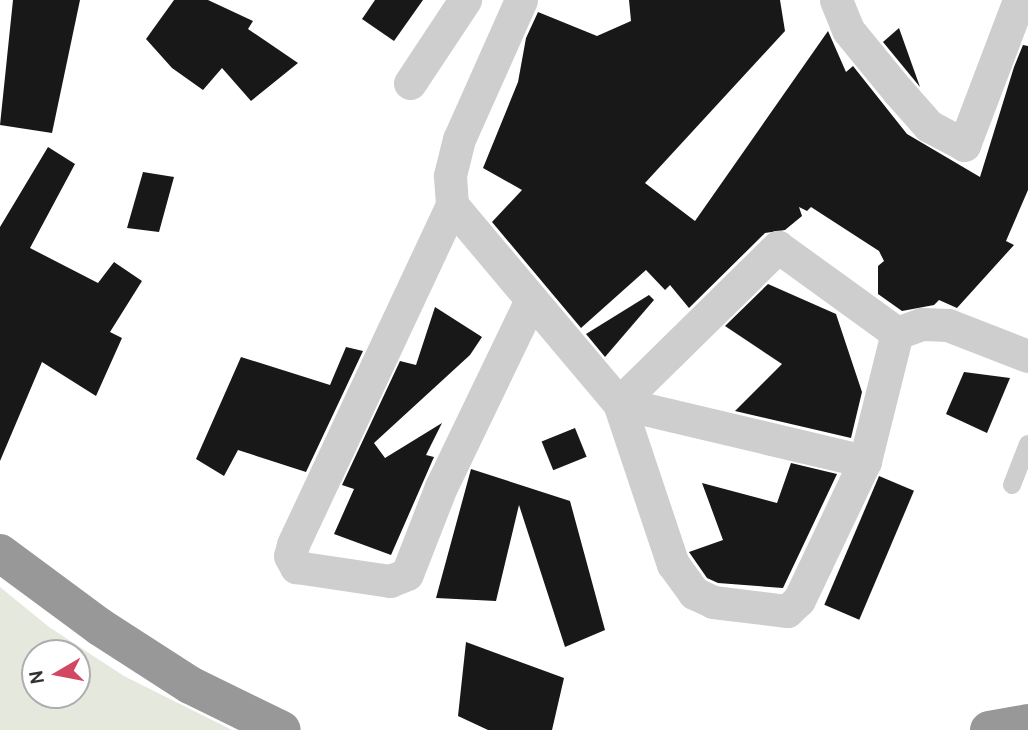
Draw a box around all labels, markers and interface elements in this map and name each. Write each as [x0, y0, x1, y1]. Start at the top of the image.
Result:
north arrow [21, 639, 91, 709]
text: N [24, 669, 49, 686]

